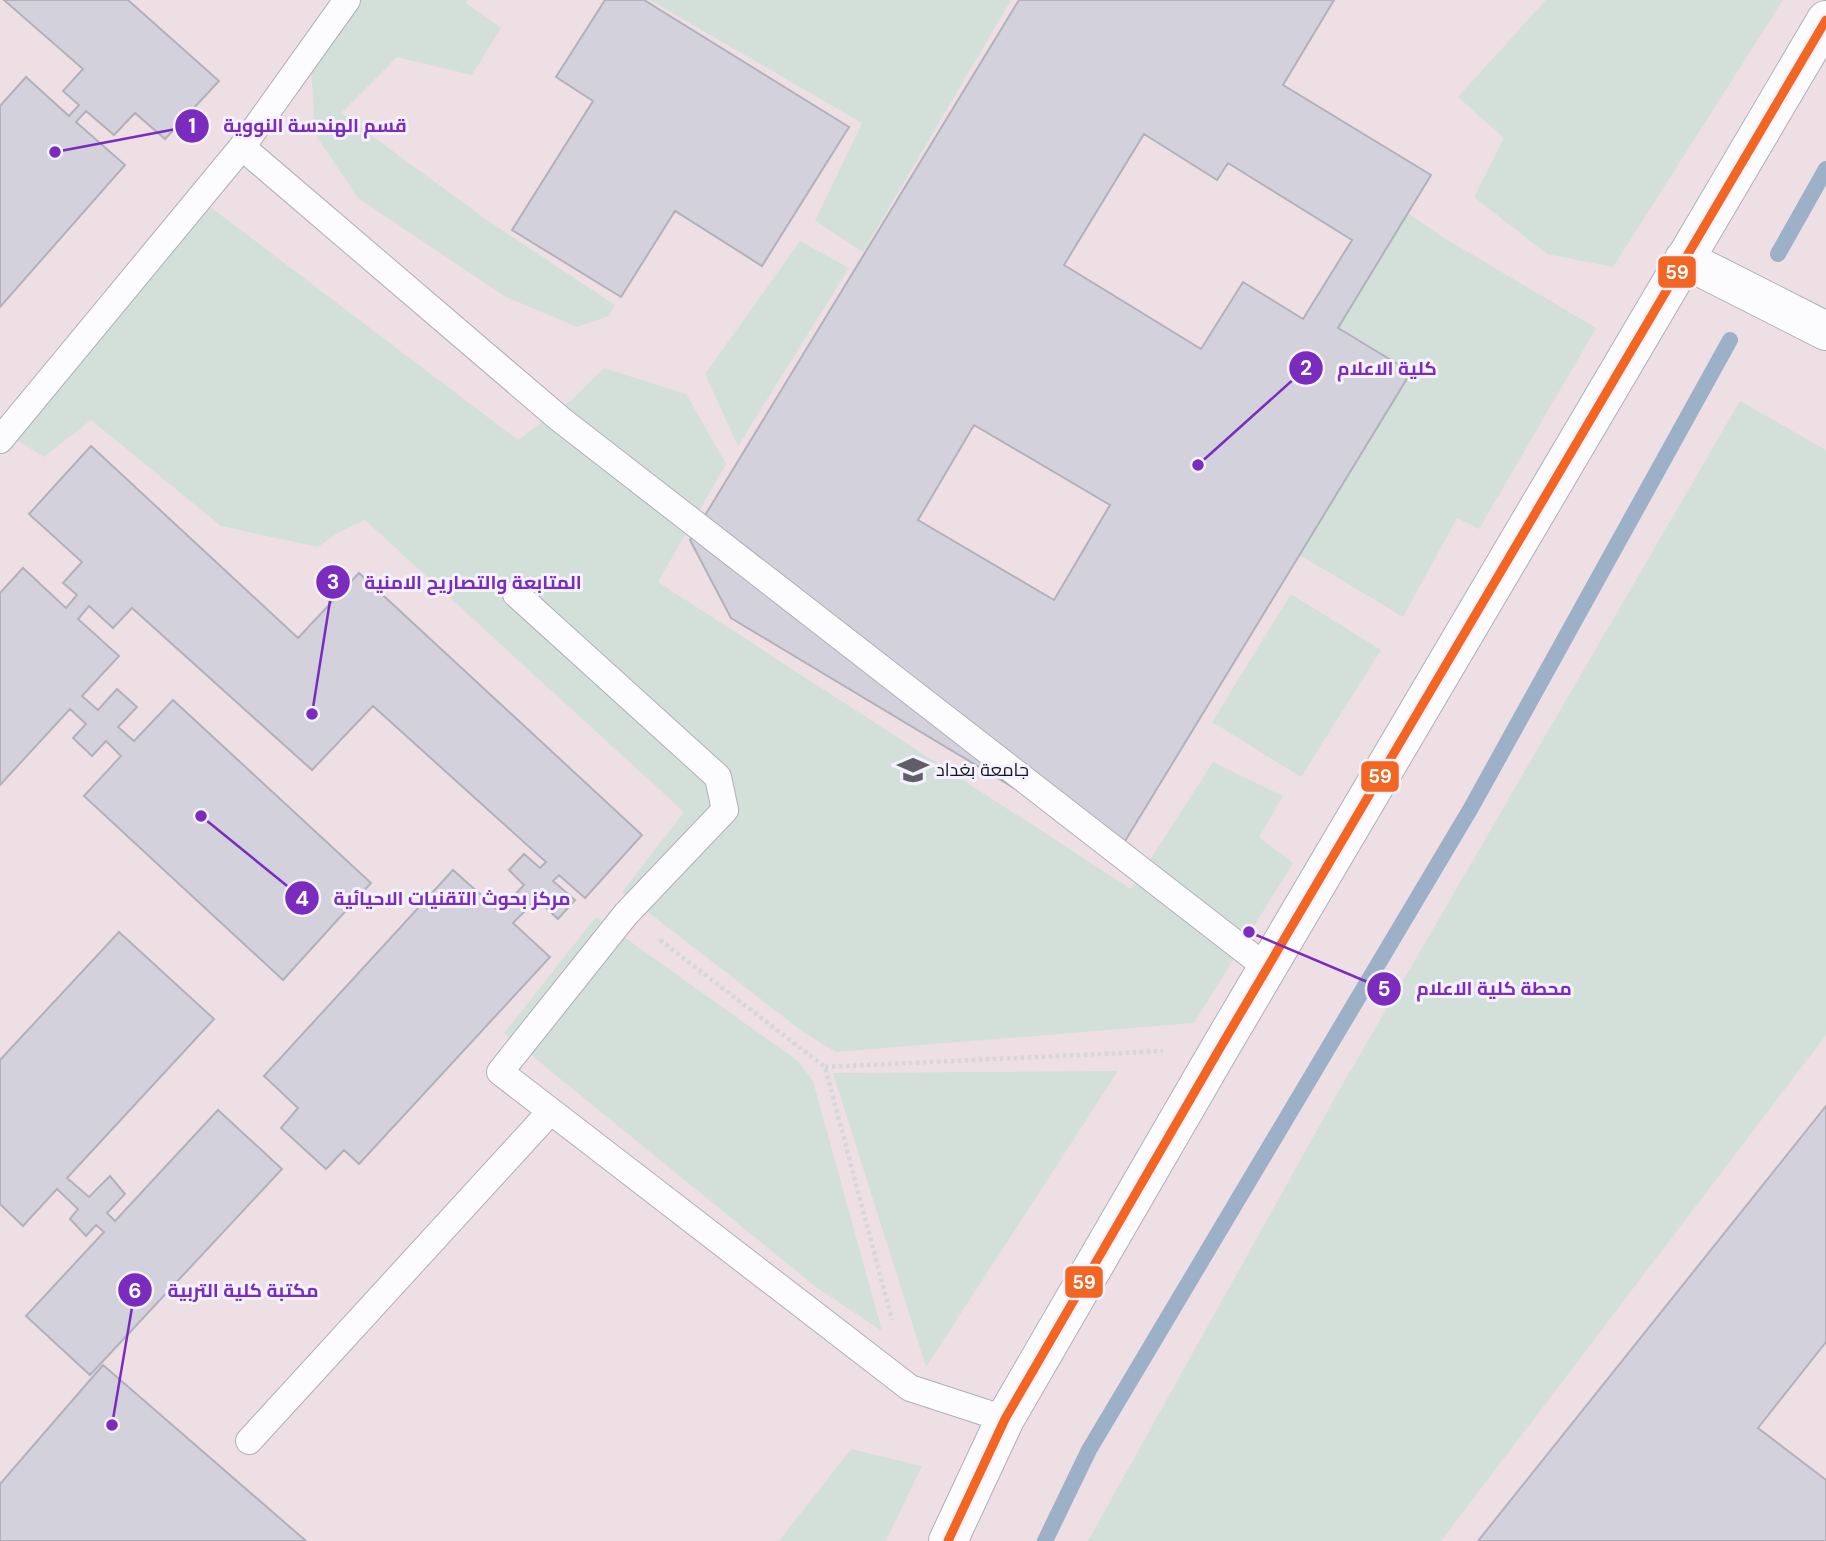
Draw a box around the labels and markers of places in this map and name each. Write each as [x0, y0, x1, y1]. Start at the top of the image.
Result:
callout: قسم الهندسة النووية [174, 106, 421, 146]
callout: كلية الاعلام [1288, 348, 1451, 388]
callout: المتابعة والتصاريح الامنية [315, 562, 596, 602]
school or university icon: جامعة بغداد [896, 753, 930, 787]
place label: جامعة بغداد [936, 758, 1029, 782]
callout: مركز بحوث التقنيات الاحيائية [285, 878, 585, 918]
callout: محطة كلية الاعلام [1367, 969, 1586, 1009]
callout: مكتبة كلية التربية [118, 1270, 332, 1310]

